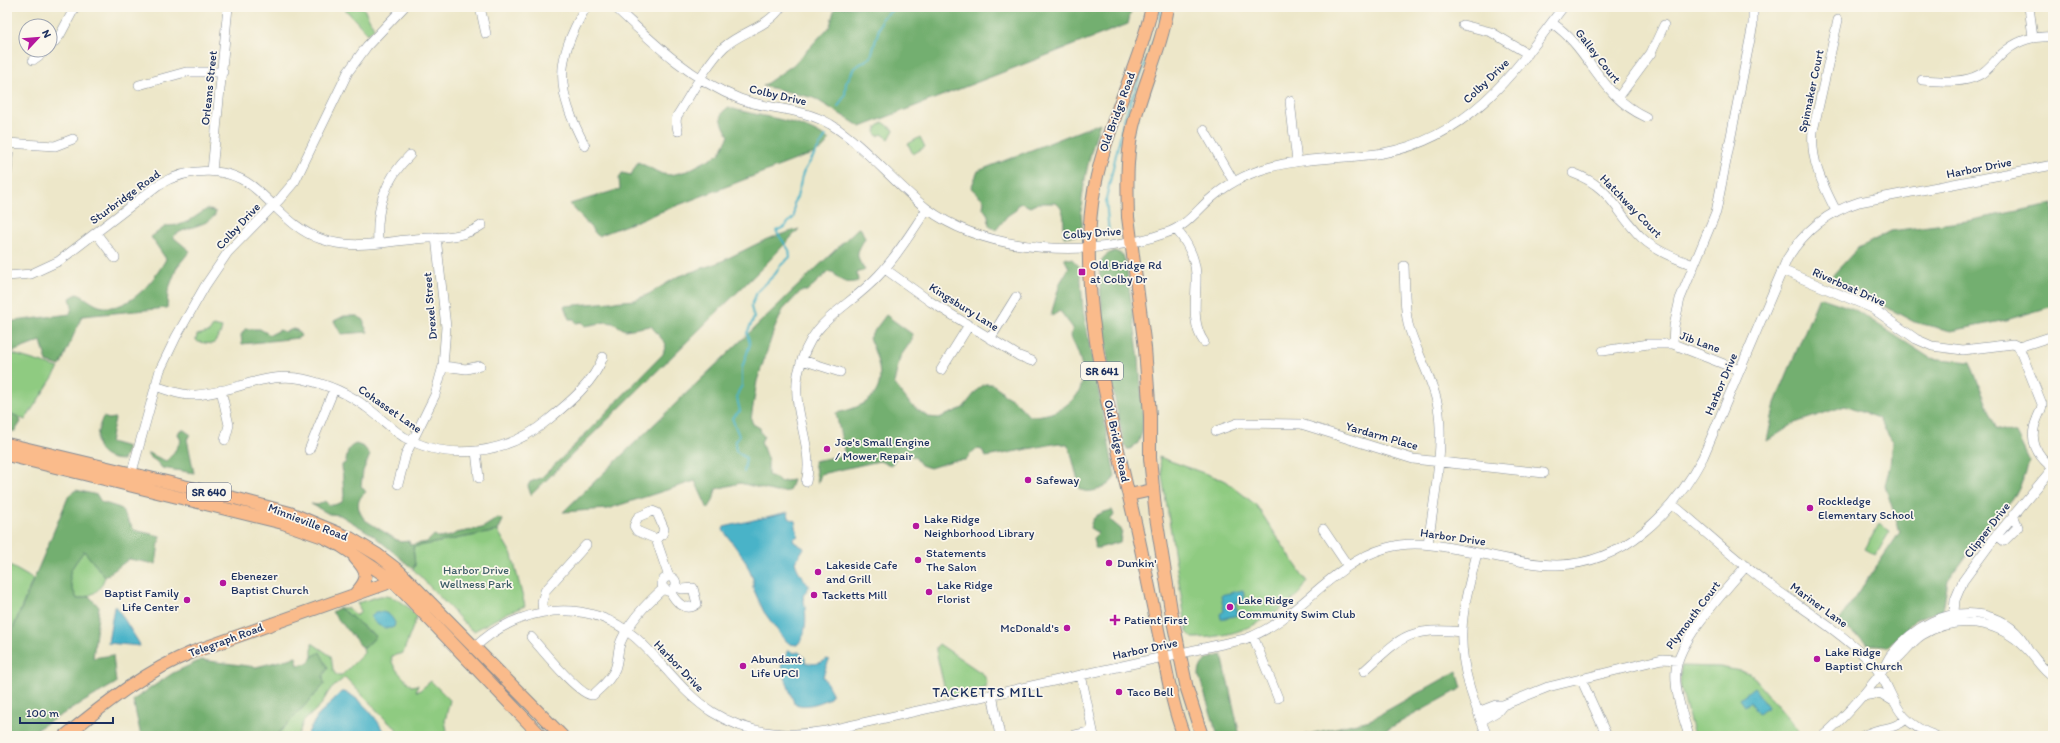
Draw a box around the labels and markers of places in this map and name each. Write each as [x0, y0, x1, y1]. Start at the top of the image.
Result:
place label: Old Bridge Rd at Colby Dr [1090, 258, 1162, 286]
marker: Old Bridge Rd at Colby Dr [1077, 267, 1087, 277]
place label: Joe's Small Engine / Mower Repair [835, 435, 930, 463]
marker: Joe's Small Engine / Mower Repair [822, 444, 832, 454]
place label: Safeway [1036, 473, 1080, 487]
marker: Safeway [1023, 475, 1033, 485]
place label: Rockledge Elementary School [1818, 494, 1914, 522]
marker: Rockledge Elementary School [1805, 503, 1815, 513]
place label: Lake Ridge Neighborhood Library [924, 512, 1035, 540]
marker: Lake Ridge Neighborhood Library [911, 521, 921, 531]
place label: Statements The Salon [926, 546, 986, 574]
marker: Statements The Salon [913, 555, 923, 565]
place label: Dunkin' [1117, 556, 1157, 570]
place label: Lakeside Cafe and Grill [826, 558, 898, 586]
marker: Dunkin' [1104, 558, 1114, 568]
marker: Lakeside Cafe and Grill [813, 567, 823, 577]
place label: Ebenezer Baptist Church [231, 569, 309, 597]
marker: Ebenezer Baptist Church [218, 578, 228, 588]
place label: Lake Ridge Florist [937, 578, 993, 606]
place label: Baptist Family Life Center [104, 586, 179, 614]
marker: Lake Ridge Florist [924, 587, 934, 597]
place label: Tacketts Mill [822, 588, 888, 602]
marker: Tacketts Mill [809, 590, 819, 600]
place label: Lake Ridge Community Swim Club [1238, 593, 1356, 621]
marker: Baptist Family Life Center [182, 595, 192, 605]
marker: Lake Ridge Community Swim Club [1225, 602, 1235, 612]
place label: Patient First [1124, 613, 1188, 627]
marker: Patient First [1109, 614, 1121, 626]
place label: McDonald's [1000, 621, 1059, 635]
marker: McDonald's [1062, 623, 1072, 633]
place label: Lake Ridge Baptist Church [1825, 645, 1903, 673]
place label: Abundant Life UPCI [751, 652, 802, 680]
marker: Lake Ridge Baptist Church [1812, 654, 1822, 664]
marker: Abundant Life UPCI [738, 661, 748, 671]
place label: Taco Bell [1127, 685, 1174, 699]
marker: Taco Bell [1114, 687, 1124, 697]

